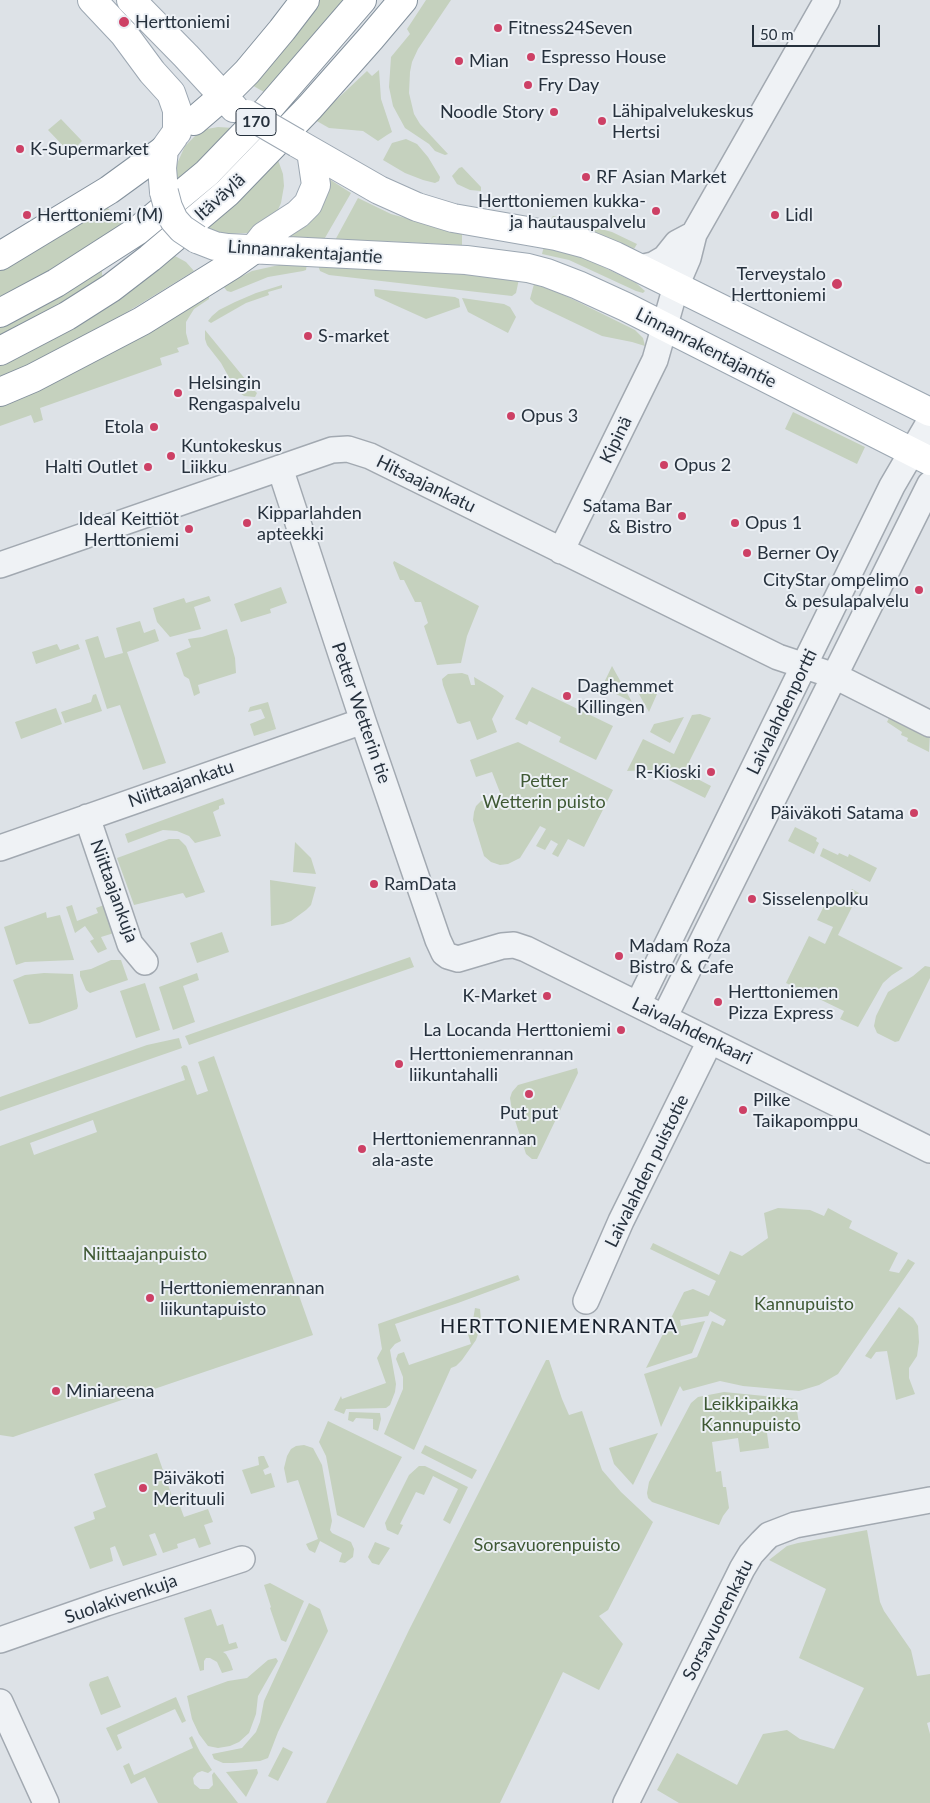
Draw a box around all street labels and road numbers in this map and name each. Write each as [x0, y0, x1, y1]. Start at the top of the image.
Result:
road number: 170 [236, 108, 276, 136]
street label: Itäväylä [190, 169, 250, 225]
street label: Linnanrakentajantie [227, 236, 383, 268]
street label: Linnanrakentajantie [632, 303, 780, 393]
street label: Kipinä [595, 413, 637, 467]
street label: Hitsaajankatu [373, 451, 479, 517]
street label: Petter Wetterin tie [327, 640, 395, 786]
street label: Laivalahdenportti [742, 646, 822, 778]
street label: Niittaajankatu [125, 756, 237, 812]
street label: Niittaajankuja [85, 836, 143, 946]
street label: Laivalahdenkaari [628, 993, 756, 1069]
street label: Laivalahden puistotie [601, 1091, 693, 1251]
street label: Sorsavuorenkatu [678, 1556, 758, 1684]
street label: Suolakivenkuja [62, 1570, 180, 1628]

